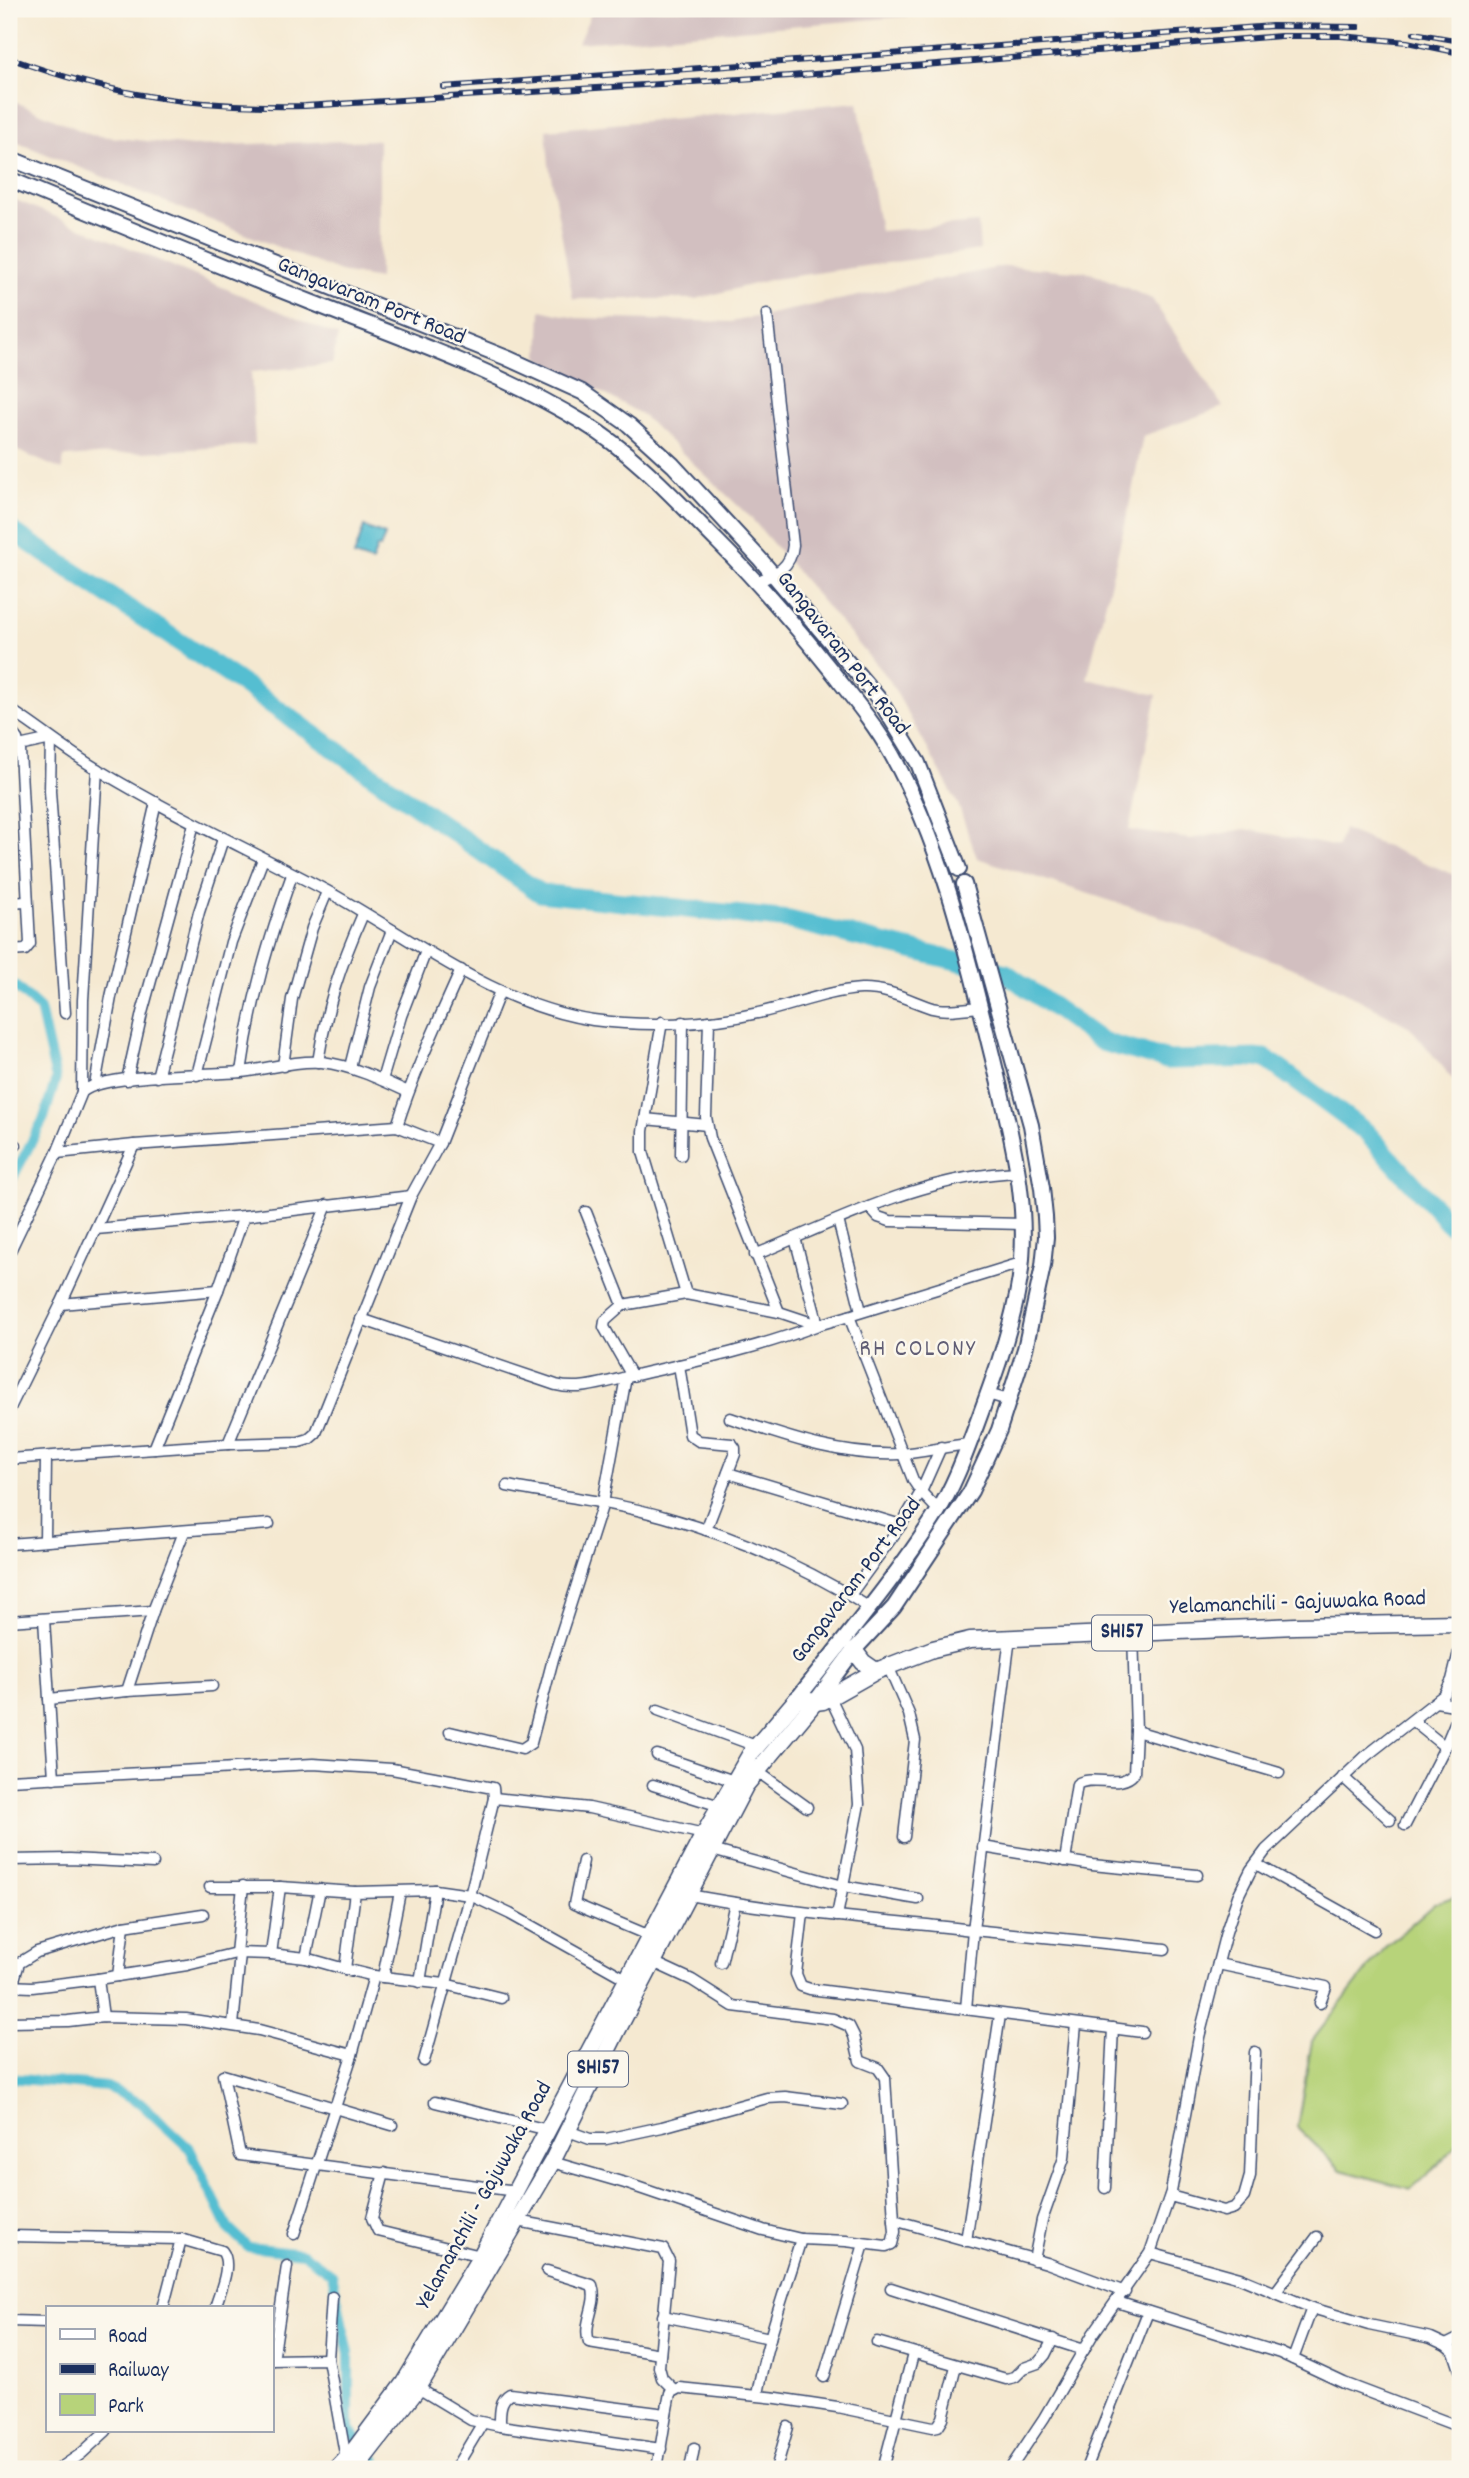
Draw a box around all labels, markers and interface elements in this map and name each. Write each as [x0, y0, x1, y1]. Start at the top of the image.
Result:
street label: Gangavaram Port Road [272, 249, 470, 355]
street label: Gangavaram Port Road [767, 565, 917, 743]
district label: RH COLONY [859, 1333, 977, 1367]
street label: Gangavaram Port Road [783, 1491, 931, 1671]
street label: Yelamanchili - Gajuwaka Road [1169, 1583, 1427, 1625]
road number: SH157 [1092, 1616, 1152, 1650]
road number: SH157 [568, 2052, 628, 2086]
street label: Yelamanchili - Gajuwaka Road [408, 2076, 562, 2316]
legend [46, 2306, 273, 2432]
text: Road [108, 2323, 147, 2353]
text: Railway [108, 2357, 169, 2387]
text: Park [108, 2393, 144, 2423]

